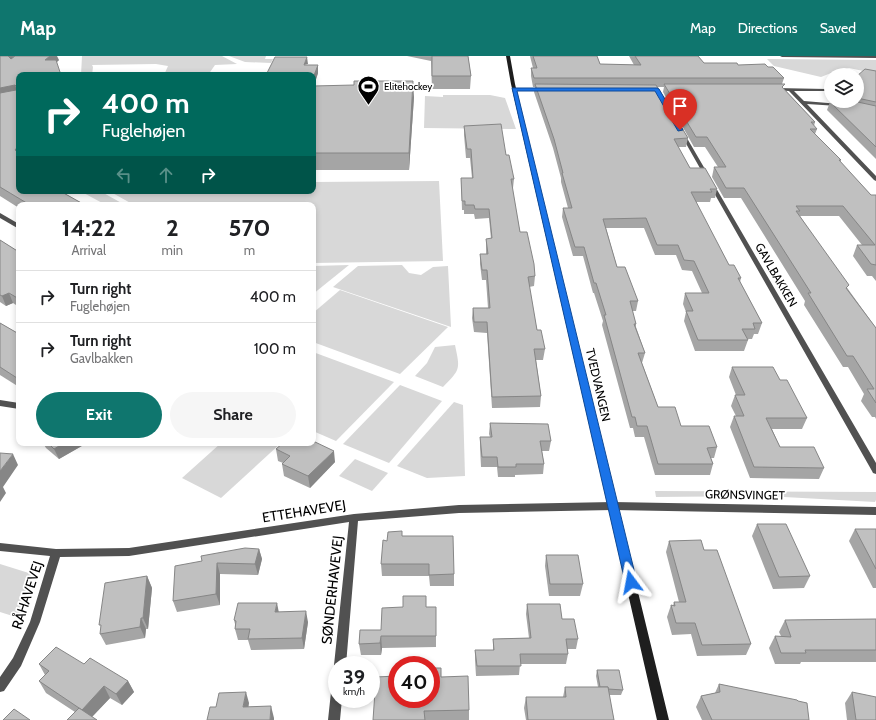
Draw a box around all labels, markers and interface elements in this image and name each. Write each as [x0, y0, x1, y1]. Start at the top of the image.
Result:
text: Map [20, 17, 56, 40]
text: Map [690, 19, 716, 37]
text: Directions [738, 19, 798, 37]
text: Saved [820, 19, 856, 37]
map controls [824, 68, 864, 108]
button: layers [824, 68, 864, 108]
sports icon: Elitehockey [355, 73, 381, 106]
place label: Elitehockey [384, 80, 432, 93]
text: 400 m [102, 86, 190, 120]
icon: right [36, 88, 88, 140]
pin [663, 89, 697, 130]
icon: arrive [669, 95, 691, 117]
text: Fuglehøjen [102, 120, 185, 142]
icon: left [113, 164, 135, 186]
icon: ahead [155, 164, 177, 186]
icon: right [197, 164, 219, 186]
text: 14:22 [62, 213, 116, 242]
text: 2 [166, 213, 179, 242]
text: 570 [229, 213, 270, 242]
street label: GAVLBAKKEN [752, 240, 801, 309]
text: Arrival [71, 242, 106, 258]
text: min [162, 242, 183, 258]
text: m [244, 242, 255, 258]
text: Turn right [70, 280, 131, 298]
icon: right [36, 286, 58, 308]
text: 400 m [250, 288, 296, 306]
text: Fuglehøjen [70, 298, 130, 314]
text: Turn right [70, 332, 131, 350]
icon: right [36, 338, 58, 360]
text: 100 m [254, 340, 296, 358]
street label: TVEDVANGEN [583, 347, 614, 423]
text: Gavlbakken [70, 350, 133, 366]
button: Exit [36, 392, 162, 438]
button: Share [170, 392, 296, 438]
street label: GRØNSVINGET [705, 486, 786, 503]
street label: ETTEHAVEVEJ [261, 496, 347, 526]
street label: SØNDERHAVEVEJ [317, 535, 347, 645]
street label: RÅHAVEVEJ [7, 558, 47, 632]
position arrow [610, 561, 652, 603]
speed limit sign: 40 [388, 656, 440, 708]
text: 39 [343, 665, 365, 689]
text: km/h [343, 685, 365, 698]

